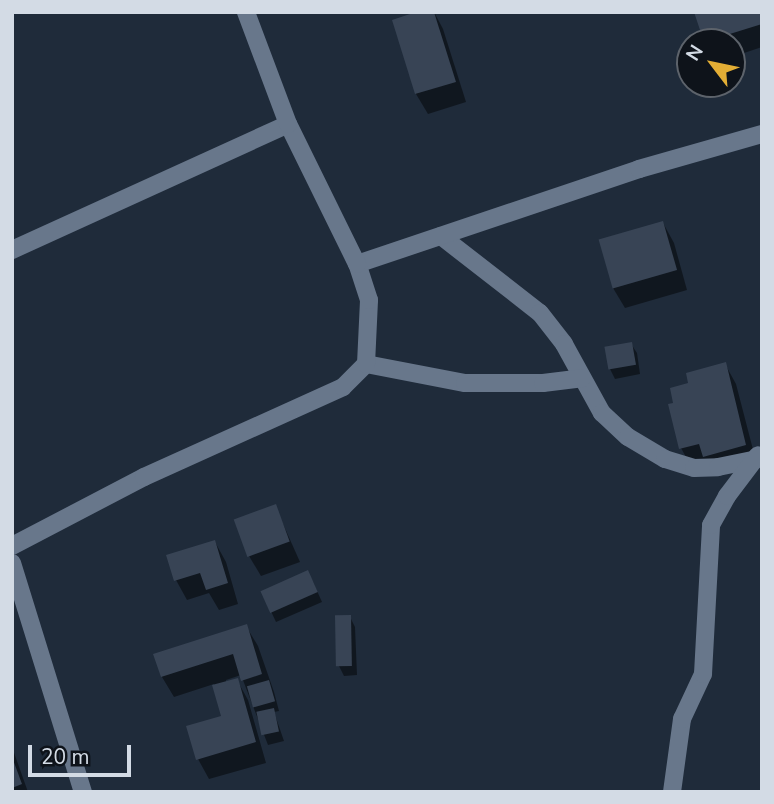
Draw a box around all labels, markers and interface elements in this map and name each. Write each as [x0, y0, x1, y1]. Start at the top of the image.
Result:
north arrow [676, 28, 746, 98]
text: N [680, 40, 710, 66]
scale bar [32, 730, 135, 774]
text: 20 m [41, 743, 90, 771]

